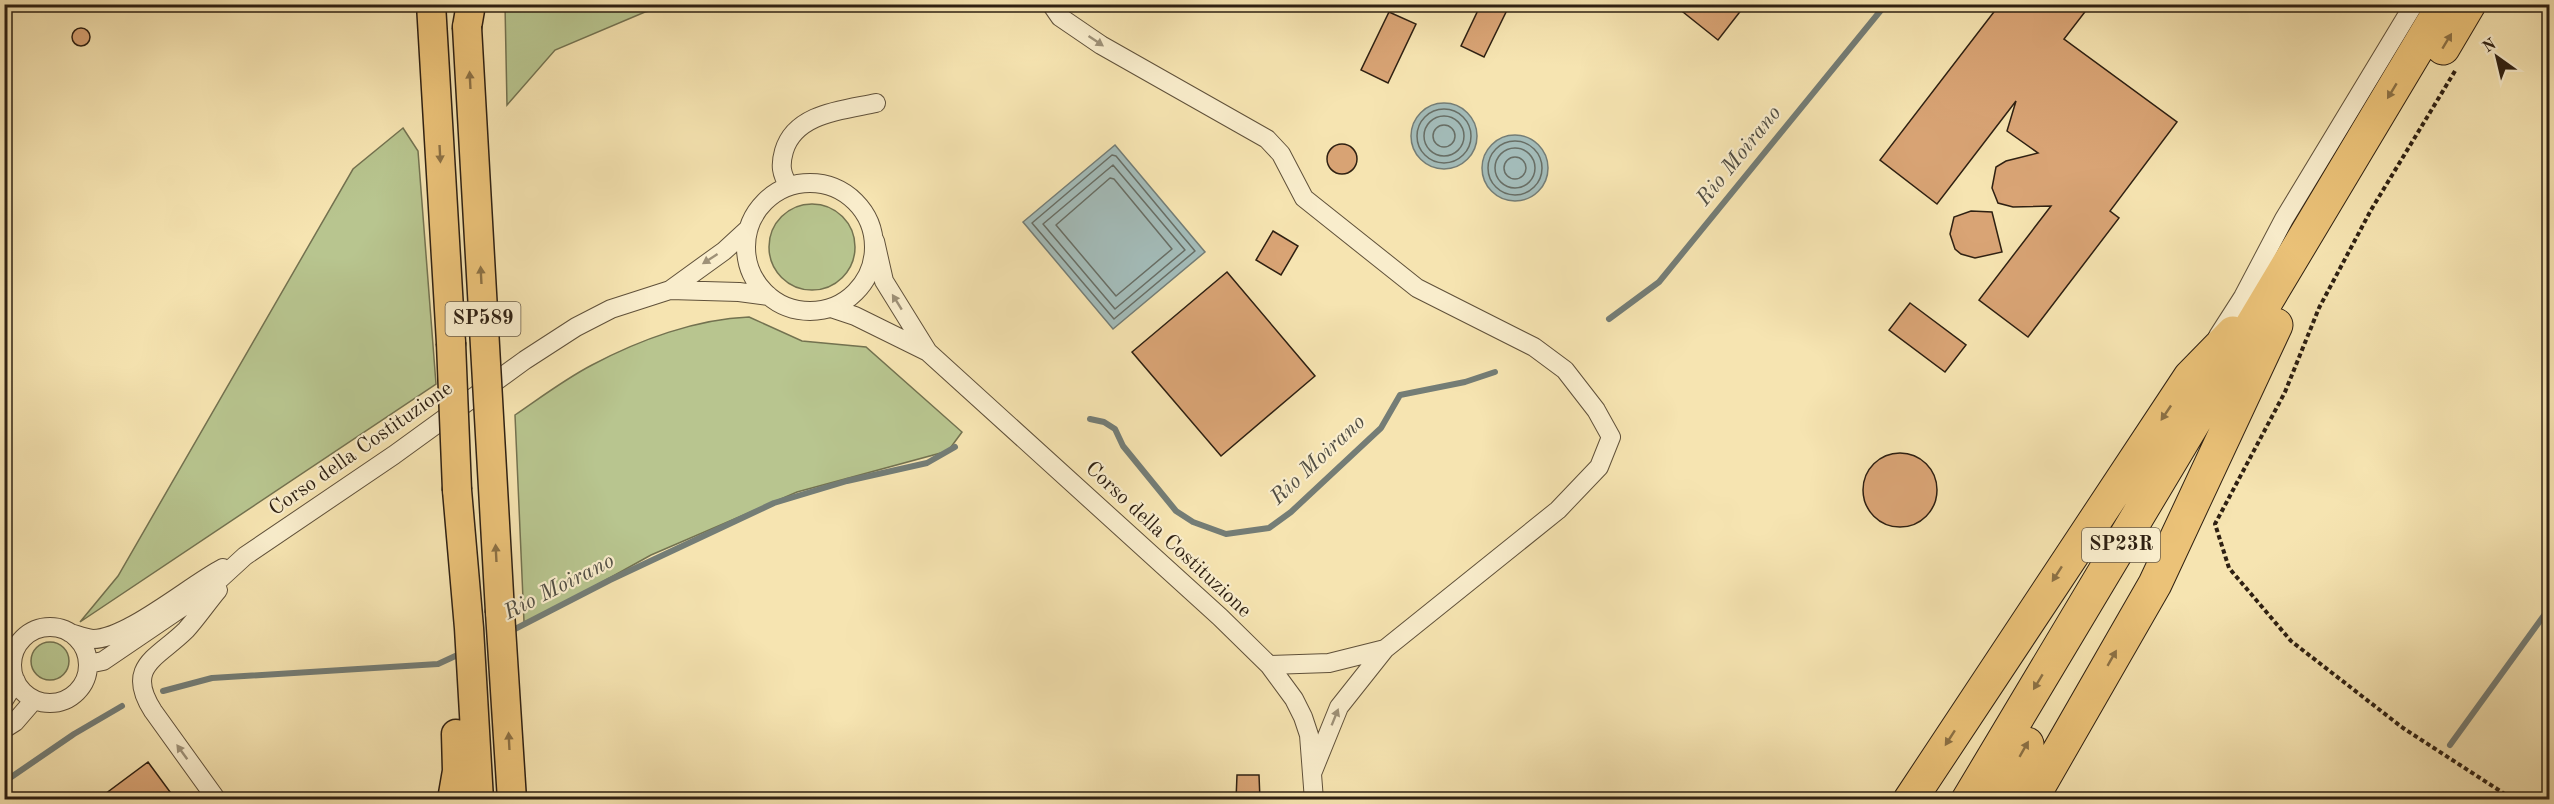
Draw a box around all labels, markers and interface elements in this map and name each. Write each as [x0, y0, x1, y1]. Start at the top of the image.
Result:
north arrow [2467, 27, 2527, 87]
one-way arrow [2442, 32, 2452, 49]
one-way arrow [1088, 36, 1104, 47]
text: N [2480, 36, 2500, 56]
one-way arrow [465, 70, 474, 89]
one-way arrow [2387, 83, 2398, 99]
water label: Rio Moirano [1692, 102, 1786, 211]
one-way arrow [435, 144, 444, 163]
one-way arrow [702, 254, 718, 265]
one-way arrow [476, 265, 485, 284]
one-way arrow [892, 294, 903, 310]
road number: SP589 [446, 302, 520, 336]
street label: Corso della Costituzione [266, 378, 456, 520]
one-way arrow [2160, 404, 2172, 420]
water label: Rio Moirano [1266, 411, 1370, 510]
street label: Corso della Costituzione [1081, 458, 1255, 622]
road number: SP23R [2082, 528, 2160, 562]
one-way arrow [492, 544, 501, 563]
water label: Rio Moirano [499, 550, 618, 625]
one-way arrow [2052, 566, 2063, 583]
one-way arrow [2107, 649, 2117, 666]
one-way arrow [2033, 674, 2043, 691]
one-way arrow [1330, 708, 1340, 726]
one-way arrow [1945, 729, 1956, 746]
one-way arrow [504, 732, 513, 751]
one-way arrow [2019, 740, 2029, 757]
one-way arrow [176, 745, 188, 761]

